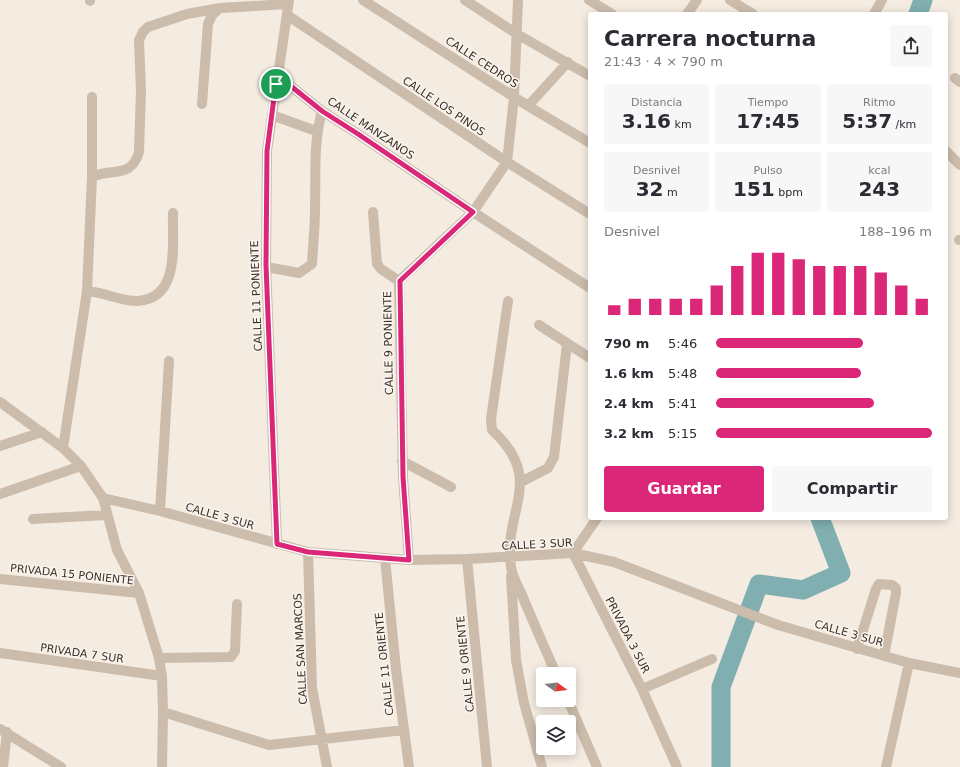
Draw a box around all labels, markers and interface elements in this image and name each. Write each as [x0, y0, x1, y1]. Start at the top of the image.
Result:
button: share [890, 25, 932, 67]
text: Carrera nocturna [604, 26, 816, 51]
street label: CALLE CEDROS [443, 34, 521, 91]
text: 21:43 · 4 × 790 m [604, 54, 723, 69]
pin [259, 67, 293, 101]
icon: arrive [265, 73, 287, 95]
street label: CALLE LOS PINOS [400, 74, 487, 139]
street label: CALLE MANZANOS [325, 94, 417, 162]
text: Distancia [631, 96, 682, 109]
text: Tiempo [748, 96, 788, 109]
text: Ritmo [863, 96, 896, 109]
text: 3.16 [622, 109, 671, 133]
text: 17:45 [736, 109, 800, 133]
text: 5:37 [842, 109, 892, 133]
text: km [671, 118, 692, 131]
text: /km [892, 118, 916, 131]
text: Desnivel [633, 164, 680, 177]
text: Pulso [754, 164, 782, 177]
text: kcal [868, 164, 890, 177]
text: 32 [636, 177, 663, 201]
text: 151 [733, 177, 775, 201]
text: 243 [858, 177, 900, 201]
text: m [663, 186, 678, 199]
text: bpm [775, 186, 803, 199]
text: Desnivel [604, 224, 660, 239]
text: 188–196 m [859, 224, 932, 239]
street label: CALLE 11 PONIENTE [248, 240, 265, 352]
street label: CALLE 9 PONIENTE [381, 291, 396, 395]
text: 790 m [604, 336, 649, 351]
text: 5:46 [668, 336, 697, 351]
text: 1.6 km [604, 366, 654, 381]
text: 5:48 [668, 366, 697, 381]
text: 2.4 km [604, 396, 654, 411]
text: 5:41 [668, 396, 697, 411]
text: 3.2 km [604, 426, 654, 441]
text: 5:15 [668, 426, 697, 441]
button: Guardar [604, 466, 764, 512]
button: Compartir [772, 466, 932, 512]
street label: CALLE 3 SUR [184, 500, 256, 533]
street label: CALLE 3 SUR [501, 536, 573, 553]
street label: PRIVADA 15 PONIENTE [9, 562, 134, 587]
street label: CALLE SAN MARCOS [291, 593, 310, 705]
street label: PRIVADA 3 SUR [603, 595, 653, 676]
street label: CALLE 11 ORIENTE [373, 612, 396, 716]
street label: CALLE 9 ORIENTE [454, 615, 477, 713]
street label: CALLE 3 SUR [813, 617, 885, 650]
street label: PRIVADA 7 SUR [39, 641, 125, 666]
north arrow [536, 667, 576, 707]
map controls [536, 667, 576, 755]
button: layers [536, 715, 576, 755]

